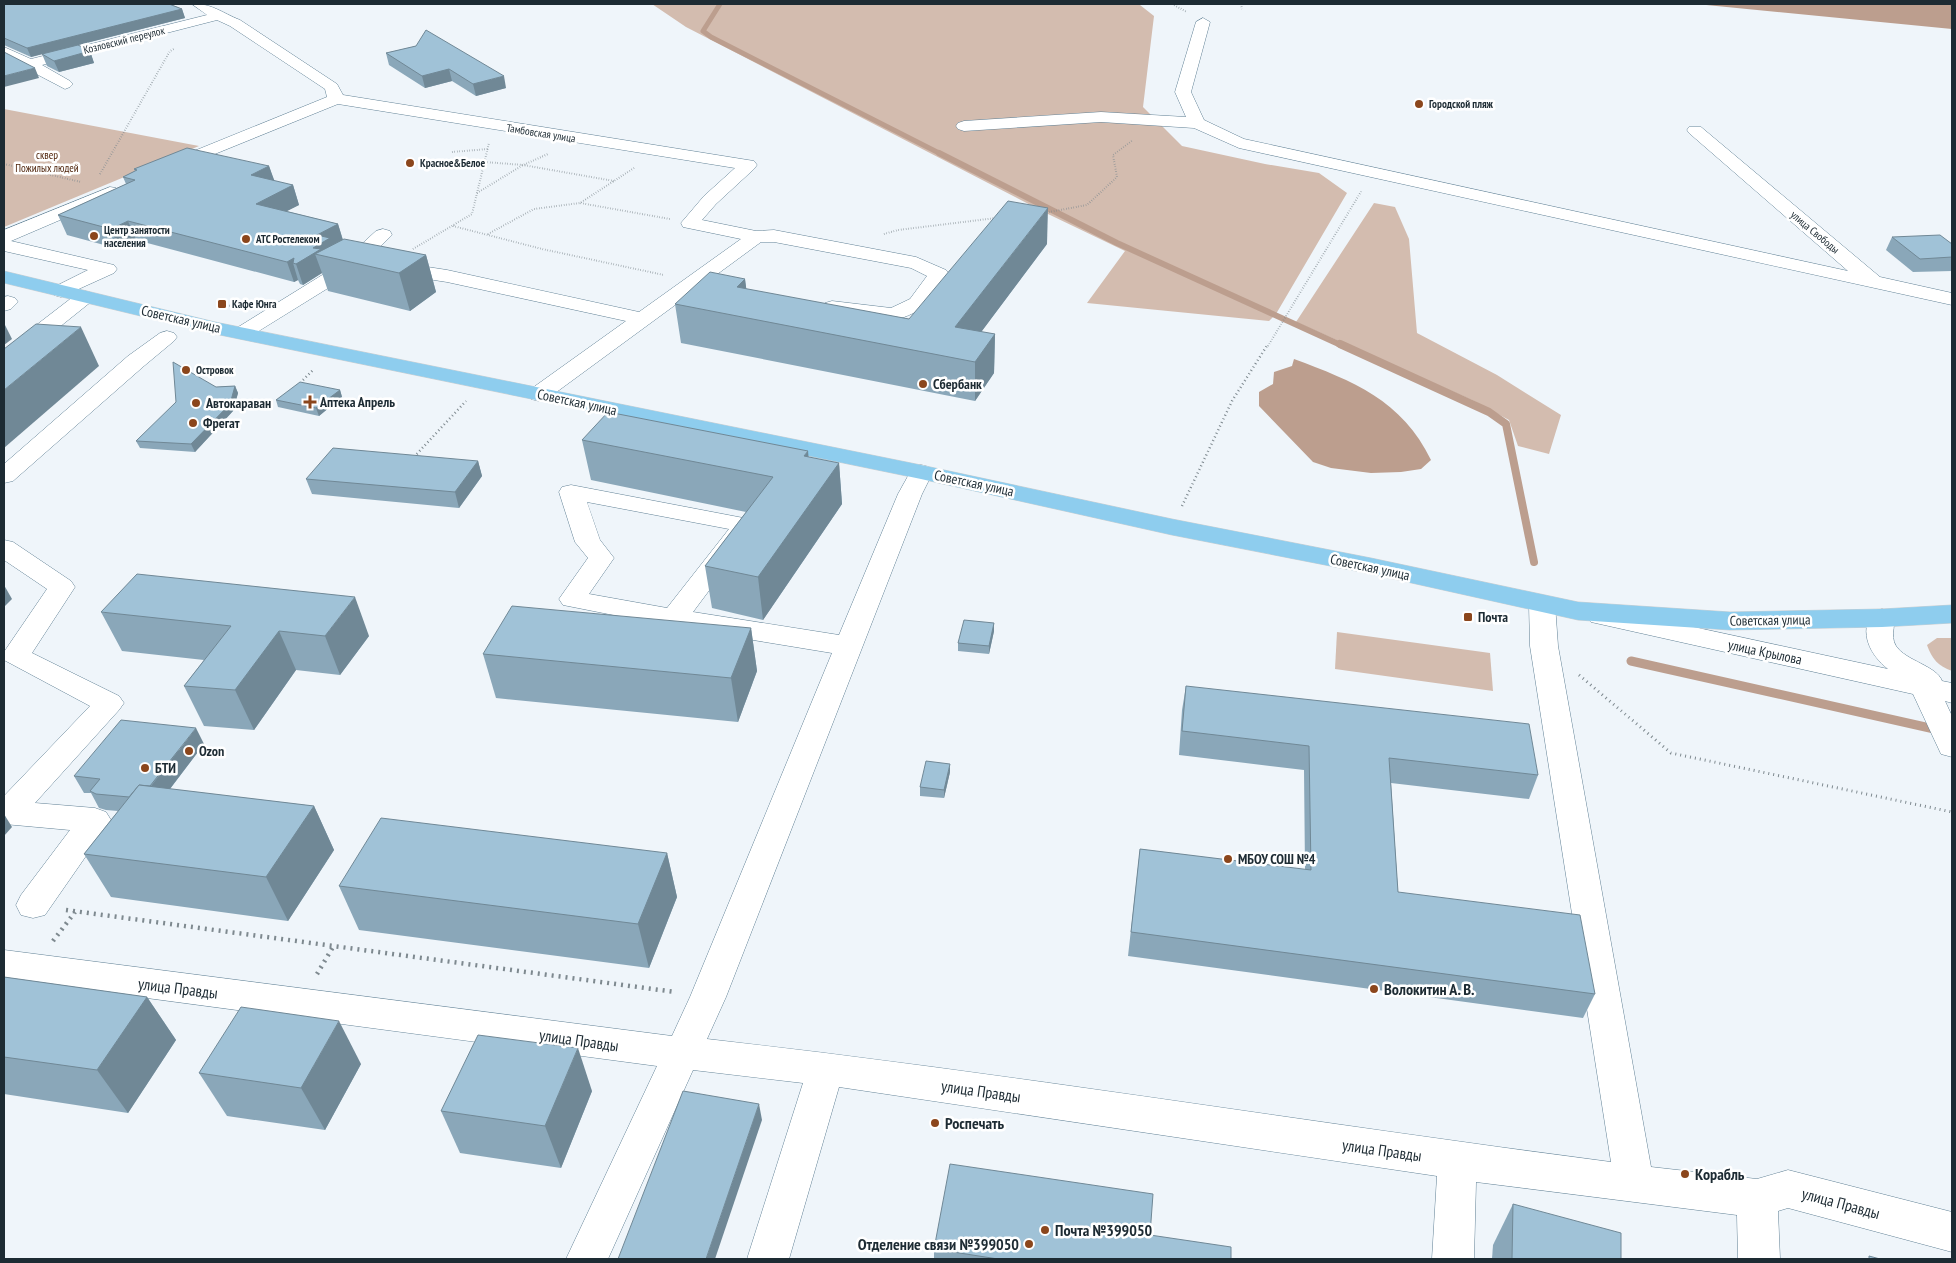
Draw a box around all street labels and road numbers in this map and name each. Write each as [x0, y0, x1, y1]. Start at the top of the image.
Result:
street label: Козловский переулок [82, 23, 167, 57]
street label: Тамбовская улица [505, 121, 577, 145]
street label: улица Свободы [1788, 208, 1842, 256]
street label: Советская улица [140, 301, 222, 337]
street label: Советская улица [536, 385, 618, 419]
street label: Советская улица [933, 466, 1015, 500]
street label: Советская улица [1329, 550, 1411, 584]
street label: Советская улица [1729, 610, 1811, 630]
street label: улица Крылова [1726, 635, 1804, 669]
street label: улица Правды [137, 973, 219, 1003]
street label: улица Правды [538, 1025, 620, 1055]
street label: улица Правды [940, 1076, 1022, 1106]
street label: улица Правды [1341, 1135, 1423, 1165]
street label: улица Правды [1800, 1183, 1882, 1223]

